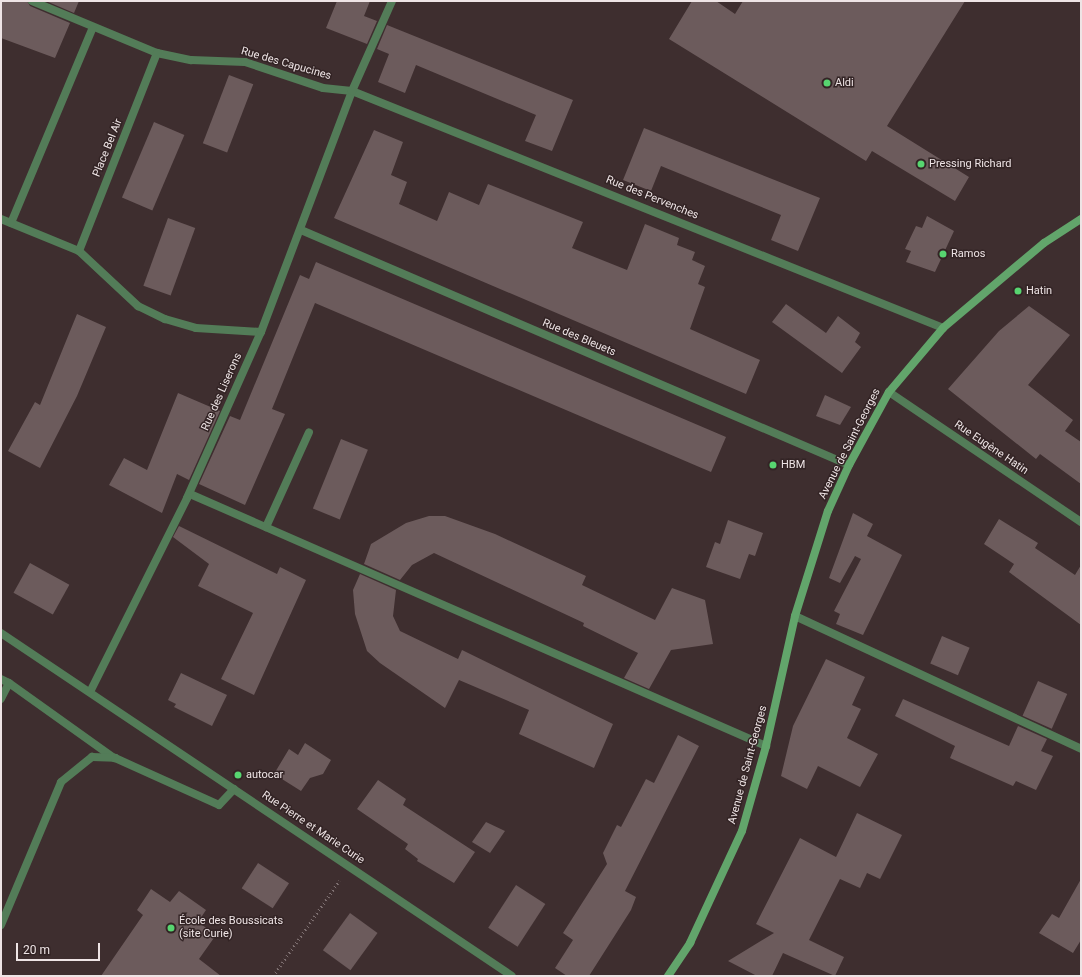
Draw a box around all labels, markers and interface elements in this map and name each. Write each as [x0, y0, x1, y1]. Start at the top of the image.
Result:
street label: Rue des Capucines [239, 45, 333, 83]
place label: Aldi [835, 76, 854, 90]
marker: Aldi [822, 78, 832, 88]
street label: Place Bel Air [90, 117, 126, 179]
place label: Pressing Richard [929, 157, 1011, 171]
marker: Pressing Richard [916, 159, 926, 169]
street label: Rue des Pervenches [604, 173, 700, 223]
place label: Ramos [951, 247, 985, 261]
marker: Ramos [938, 249, 948, 259]
place label: Hatin [1026, 284, 1052, 298]
marker: Hatin [1013, 286, 1023, 296]
street label: Rue des Bleuets [540, 317, 618, 359]
street label: Rue des Liserons [199, 351, 245, 433]
street label: Avenue de Saint-Georges [816, 387, 884, 501]
street label: Rue Eugène Hatin [951, 418, 1031, 478]
place label: HBM [781, 458, 805, 472]
marker: HBM [768, 460, 778, 470]
street label: Avenue de Saint-Georges [726, 704, 770, 826]
place label: autocar [246, 768, 283, 782]
marker: autocar [233, 770, 243, 780]
street label: Rue Pierre et Marie Curie [259, 789, 367, 867]
place label: École des Boussicats (site Curie) [179, 915, 283, 941]
marker: École des Boussicats (site Curie) [166, 923, 176, 933]
scale bar [18, 935, 102, 961]
text: 20 m [23, 943, 50, 957]

